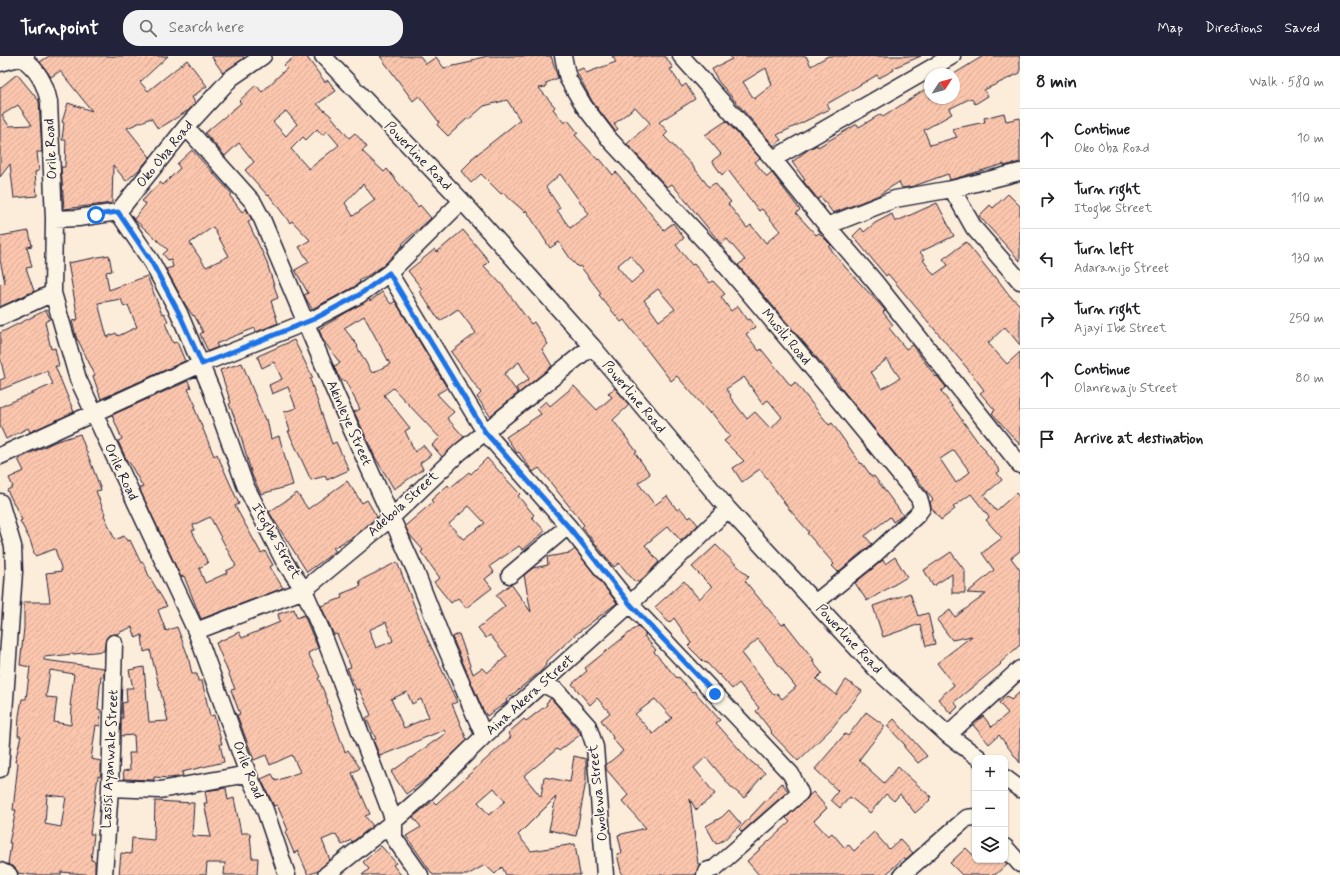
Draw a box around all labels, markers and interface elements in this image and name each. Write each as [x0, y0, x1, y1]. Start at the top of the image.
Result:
search box [123, 10, 403, 46]
text: Turnpoint [20, 16, 99, 41]
icon: search [137, 17, 159, 39]
text: Search here [169, 18, 244, 38]
text: Map [1157, 19, 1183, 37]
text: Directions [1205, 19, 1263, 37]
text: Saved [1285, 19, 1320, 37]
north arrow [924, 68, 960, 104]
text: 8 min [1036, 71, 1077, 93]
text: Walk · 580 m [1249, 74, 1324, 91]
street label: Oko Oba Road [132, 117, 198, 191]
street label: Powerline Road [380, 117, 456, 195]
street label: Orile Road [40, 118, 62, 180]
text: Continue [1074, 120, 1130, 140]
icon: ahead [1036, 128, 1058, 150]
text: 10 m [1297, 130, 1324, 147]
text: Oko Oba Road [1074, 140, 1150, 157]
text: Turn right [1074, 180, 1141, 200]
icon: right [1036, 188, 1058, 210]
text: 110 m [1291, 190, 1324, 207]
text: Itogbe Street [1074, 200, 1152, 217]
route start [87, 206, 105, 224]
text: Turn left [1074, 240, 1134, 260]
icon: left [1036, 248, 1058, 270]
text: 130 m [1291, 250, 1324, 267]
text: Adaranijo Street [1074, 260, 1169, 277]
text: Turn right [1074, 300, 1141, 320]
street label: Musili Road [757, 305, 815, 369]
icon: right [1036, 308, 1058, 330]
text: 250 m [1289, 310, 1324, 327]
text: Ajayi Ibe Street [1074, 320, 1167, 337]
street label: Powerline Road [598, 357, 670, 437]
text: Continue [1074, 360, 1130, 380]
icon: ahead [1036, 368, 1058, 390]
text: 80 m [1295, 370, 1324, 387]
street label: Akinleye Street [322, 377, 376, 469]
text: Olanrewaju Street [1074, 380, 1178, 397]
icon: arrive [1036, 428, 1058, 450]
text: Arrive at destination [1074, 429, 1203, 449]
street label: Orile Road [100, 441, 142, 503]
street label: Adebola Street [364, 467, 443, 541]
street label: Itogbe Street [245, 500, 305, 584]
street label: Powerline Road [812, 600, 886, 678]
street label: Aina Akera Street [482, 650, 578, 739]
route end [706, 685, 724, 703]
street label: Lasisi Ayanwale Street [97, 689, 123, 829]
street label: Orile Road [228, 738, 268, 802]
street label: Owolewa Street [584, 743, 612, 842]
map controls [972, 755, 1008, 863]
button: + [972, 755, 1008, 791]
button: − [972, 791, 1008, 827]
button: layers [972, 827, 1008, 863]

